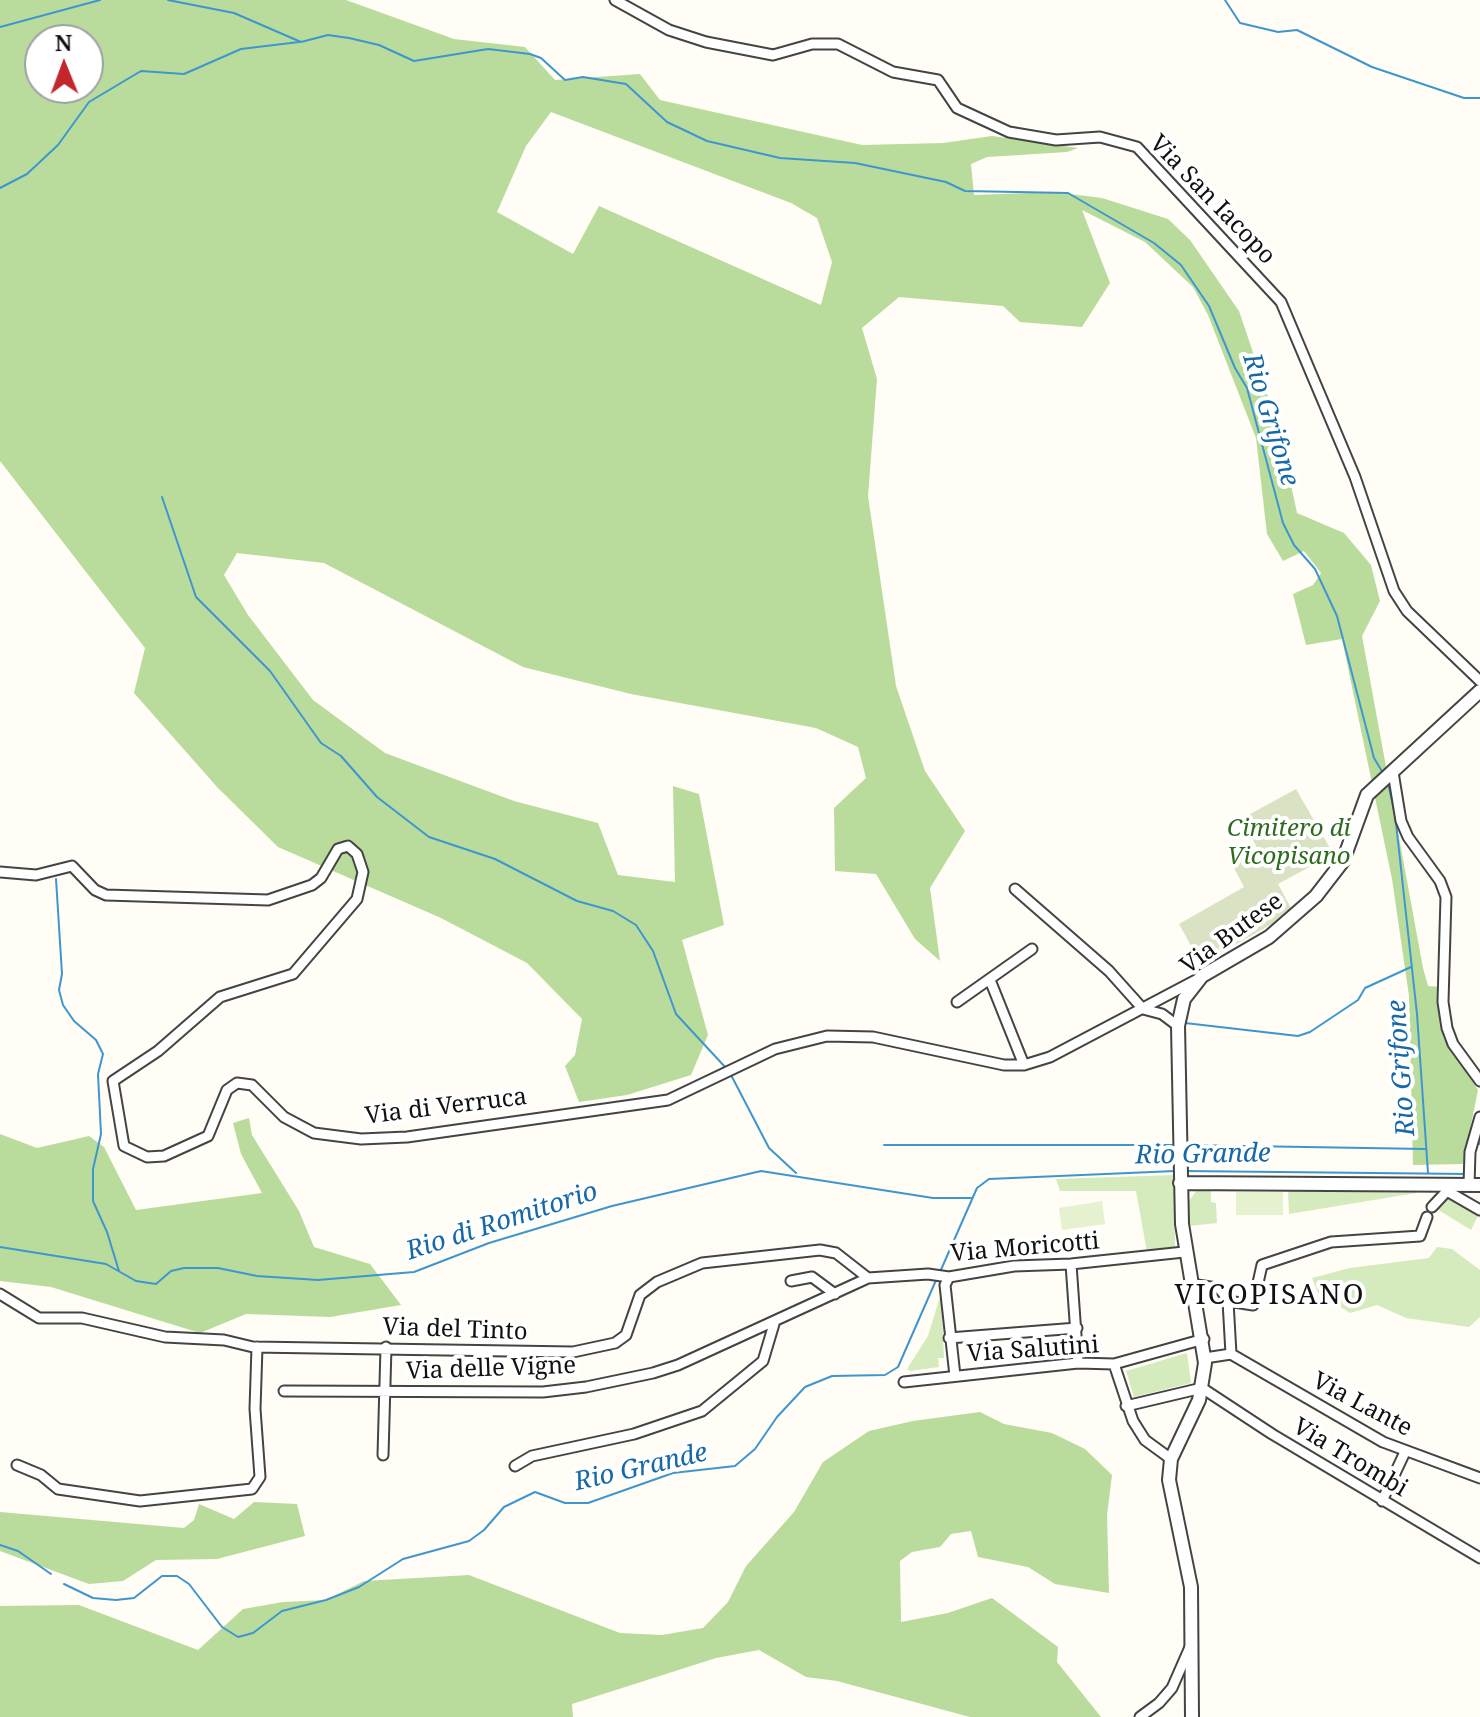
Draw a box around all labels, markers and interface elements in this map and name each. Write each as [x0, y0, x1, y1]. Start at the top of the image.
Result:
north arrow [24, 24, 104, 104]
text: N [55, 27, 73, 57]
street label: Via San Iacopo [1143, 129, 1281, 271]
water label: Rio Grifone [1235, 350, 1305, 490]
park label: Cimitero di Vicopisano [1227, 815, 1351, 871]
street label: Via Butese [1175, 887, 1289, 981]
water label: Rio Grifone [1382, 999, 1422, 1137]
street label: Via di Verruca [363, 1083, 529, 1131]
water label: Rio Grande [1135, 1138, 1271, 1172]
water label: Rio di Romitorio [402, 1176, 602, 1268]
street label: Via Moricotti [949, 1227, 1101, 1269]
district label: VICOPISANO [1175, 1279, 1365, 1313]
street label: Via del Tinto [382, 1313, 528, 1347]
street label: Via Salutini [966, 1331, 1100, 1369]
street label: Via delle Vigne [405, 1352, 577, 1386]
street label: Via Lante [1307, 1367, 1417, 1443]
street label: Via Trombi [1287, 1413, 1413, 1503]
water label: Rio Grande [571, 1438, 711, 1498]

